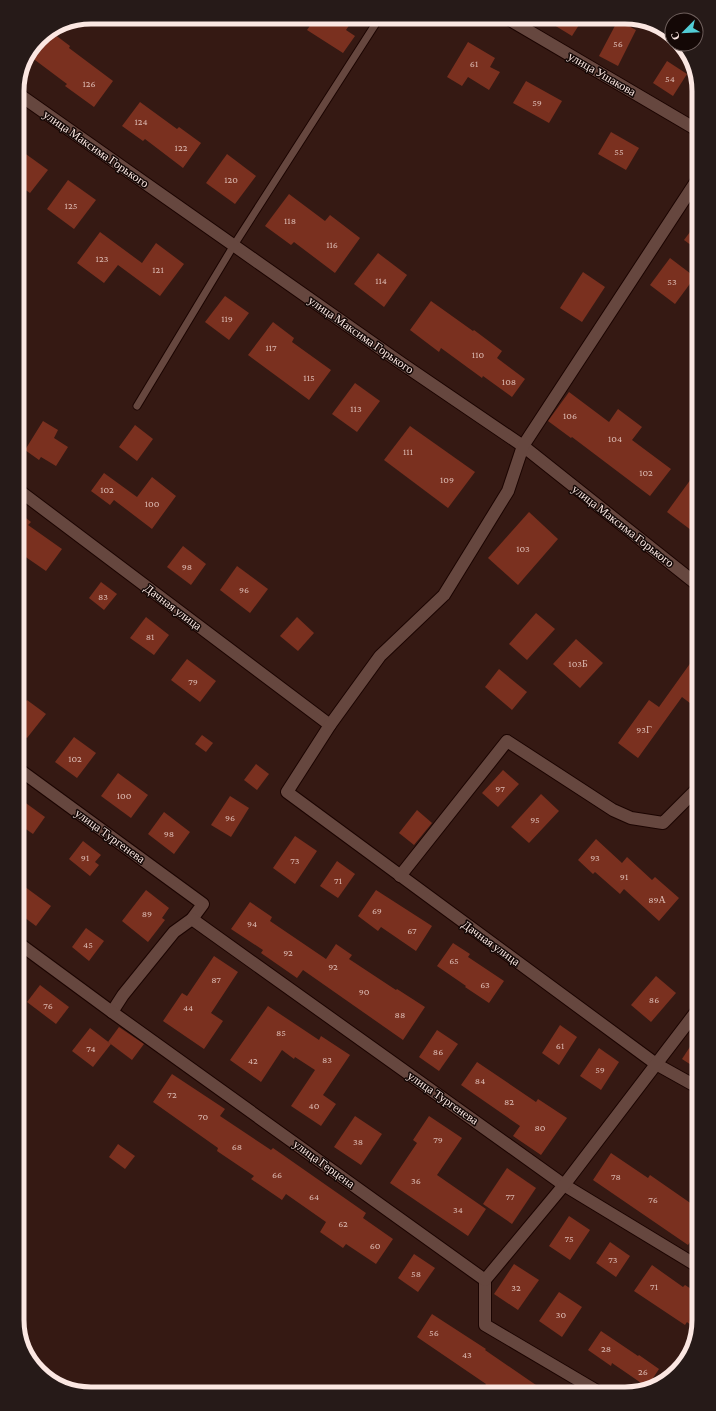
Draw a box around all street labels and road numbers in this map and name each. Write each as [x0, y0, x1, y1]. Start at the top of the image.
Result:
street label: улица Ушакова [566, 49, 639, 99]
street label: улица Максима Горького [41, 107, 151, 191]
street label: улица Максима Горького [306, 293, 416, 377]
street label: улица Максима Горького [569, 482, 677, 570]
street label: Дачная улица [142, 581, 205, 634]
street label: улица Тургенева [72, 806, 148, 867]
street label: Дачная улица [459, 917, 523, 969]
street label: улица Тургенева [405, 1068, 482, 1128]
street label: улица Герцена [290, 1137, 358, 1191]

